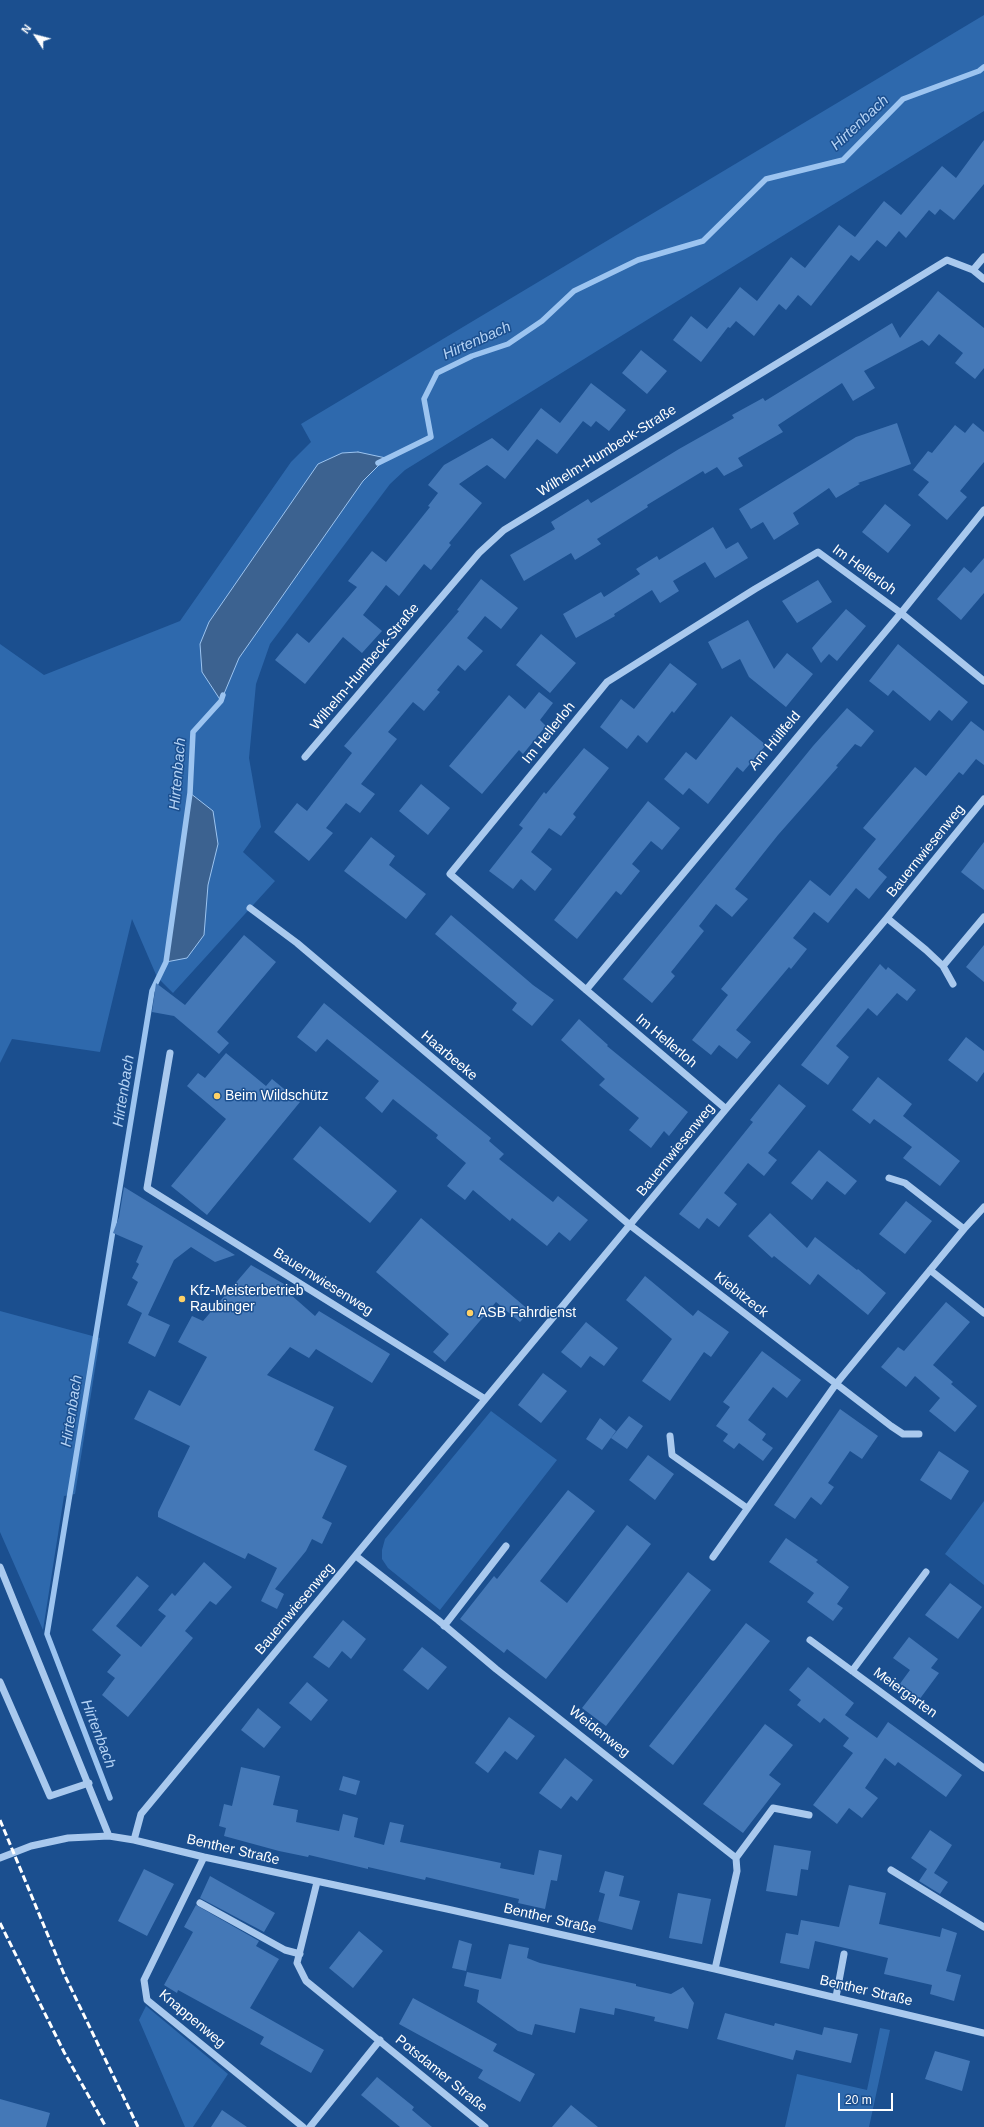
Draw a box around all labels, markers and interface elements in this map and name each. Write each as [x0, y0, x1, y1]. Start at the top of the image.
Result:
north arrow [16, 16, 56, 56]
text: N [19, 22, 33, 36]
water label: Hirtenbach [827, 92, 893, 154]
water label: Hirtenbach [440, 318, 514, 364]
street label: Wilhelm-Humbeck-Straße [535, 401, 679, 501]
street label: Im Hellerloh [829, 541, 899, 599]
street label: Wilhelm-Humbeck-Straße [307, 600, 423, 734]
street label: Im Hellerloh [519, 699, 579, 767]
street label: Am Hüllfeld [746, 708, 804, 774]
water label: Hirtenbach [166, 737, 190, 811]
street label: Bauernwiesenweg [883, 801, 969, 901]
street label: Im Hellerloh [632, 1011, 700, 1071]
street label: Haarbeeke [417, 1028, 481, 1084]
water label: Hirtenbach [109, 1054, 139, 1128]
place label: Beim Wildschütz [225, 1088, 328, 1104]
marker: Beim Wildschütz [212, 1091, 222, 1101]
street label: Bauernwiesenweg [633, 1100, 719, 1200]
street label: Bauernwiesenweg [270, 1245, 376, 1319]
street label: Kiebitzeck [711, 1269, 771, 1321]
place label: Kfz-Meisterbetrieb Raubinger [190, 1283, 304, 1316]
marker: Kfz-Meisterbetrieb Raubinger [177, 1294, 187, 1304]
place label: ASB Fahrdienst [478, 1305, 576, 1321]
marker: ASB Fahrdienst [465, 1308, 475, 1318]
water label: Hirtenbach [57, 1374, 87, 1448]
street label: Bauernwiesenweg [252, 1560, 338, 1658]
street label: Meiergarten [870, 1664, 940, 1722]
water label: Hirtenbach [77, 1697, 119, 1771]
street label: Weidenweg [565, 1703, 633, 1761]
street label: Benther Straße [185, 1831, 281, 1869]
street label: Benther Straße [502, 1900, 598, 1938]
street label: Benther Straße [818, 1972, 914, 2010]
street label: Knappenweg [155, 1986, 229, 2052]
street label: Potsdamer Straße [392, 2032, 490, 2116]
scale bar [840, 2085, 895, 2111]
text: 20 m [845, 2093, 872, 2107]

